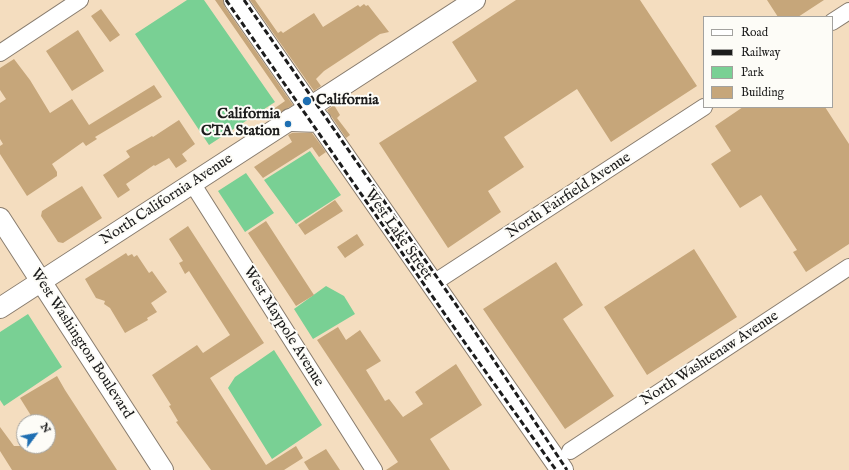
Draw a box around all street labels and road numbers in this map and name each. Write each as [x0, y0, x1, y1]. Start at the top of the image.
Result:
street label: North Fairfield Avenue [503, 149, 635, 243]
street label: North California Avenue [97, 150, 237, 250]
street label: West Lake Street [360, 186, 436, 284]
street label: West Maypole Avenue [239, 264, 327, 390]
street label: West Washington Boulevard [26, 266, 136, 422]
street label: North Washtenaw Avenue [638, 308, 782, 410]

